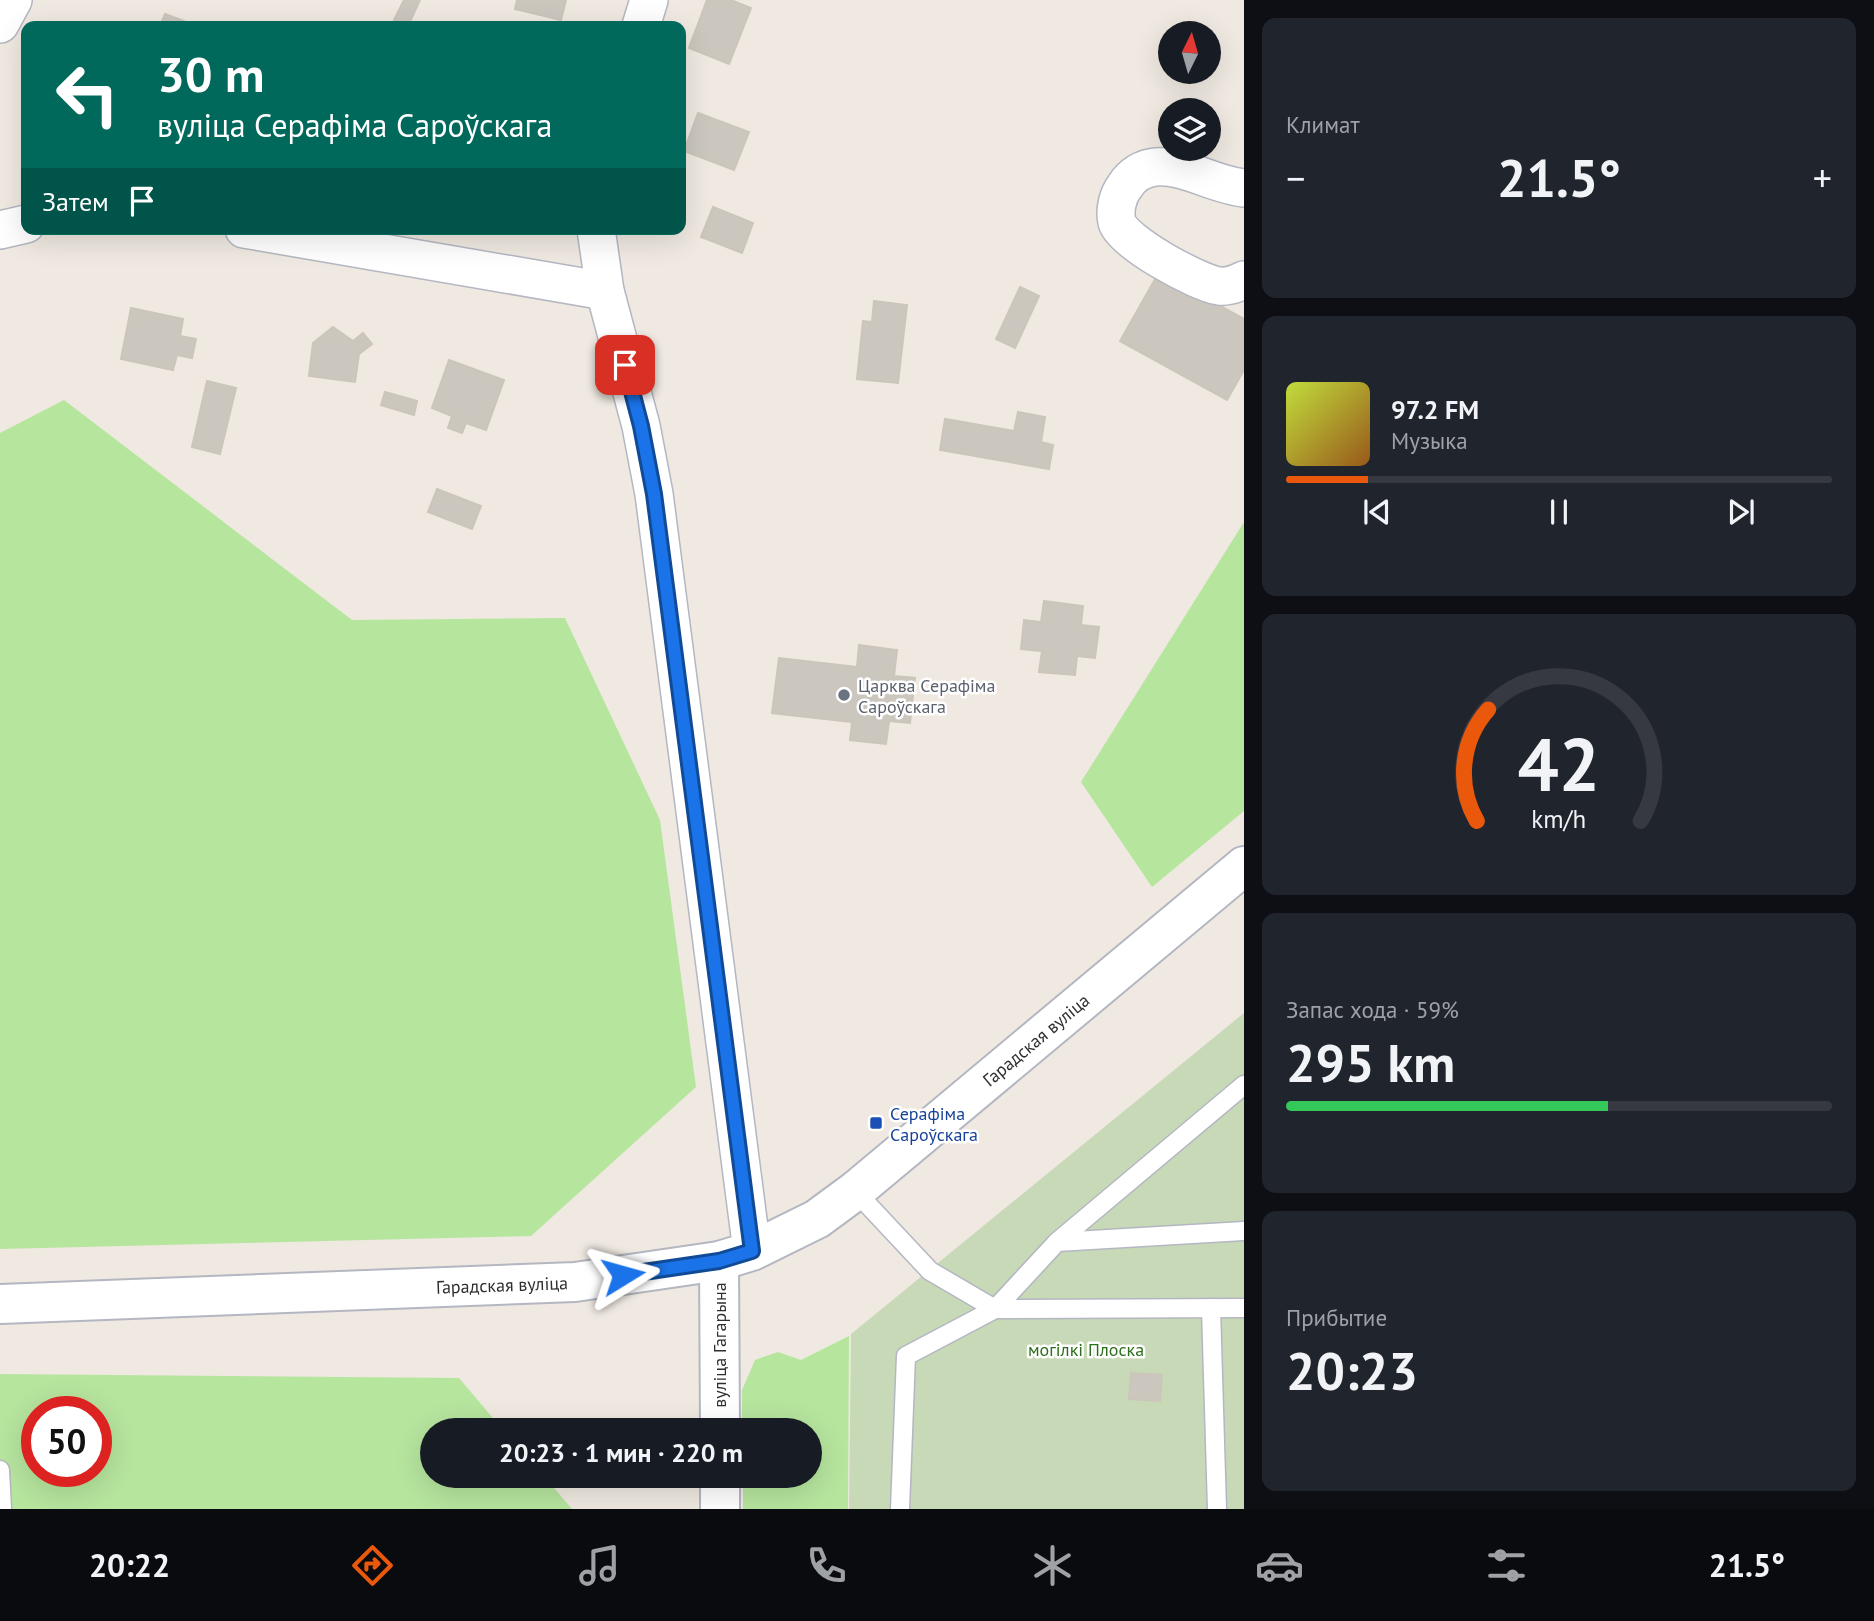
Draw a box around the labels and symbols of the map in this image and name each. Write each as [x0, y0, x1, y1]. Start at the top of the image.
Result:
north arrow [1158, 21, 1222, 84]
pin [595, 335, 655, 395]
place label: Царква Серафіма Сароўскага [858, 674, 995, 718]
marker: Царква Серафіма Сароўскага [836, 687, 852, 703]
street label: Гарадская вуліца [978, 989, 1094, 1091]
place label: Серафіма Сароўскага [890, 1102, 978, 1146]
marker: Серафіма Сароўскага [868, 1115, 884, 1131]
position arrow [586, 1238, 660, 1312]
street label: Гарадская вуліца [436, 1271, 568, 1299]
street label: вуліца Гагарына [708, 1282, 731, 1408]
park label: могілкі Плоска [1028, 1338, 1144, 1361]
speed limit sign: 50 [21, 1396, 112, 1487]

